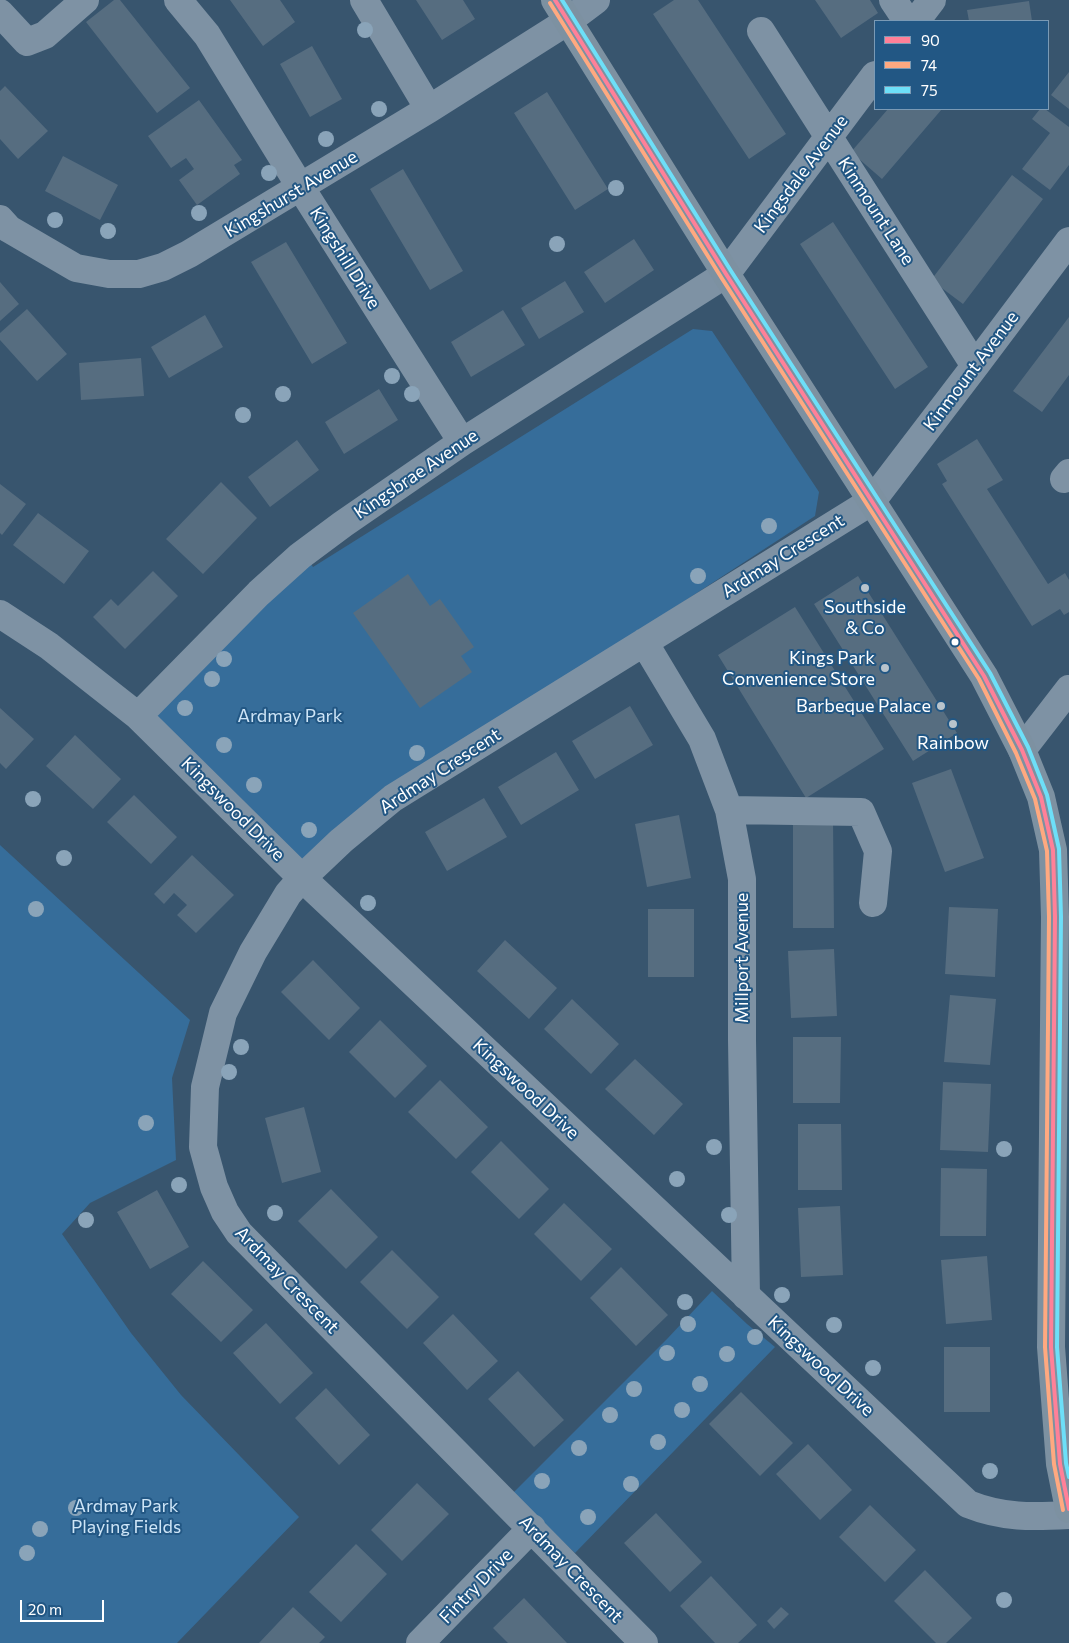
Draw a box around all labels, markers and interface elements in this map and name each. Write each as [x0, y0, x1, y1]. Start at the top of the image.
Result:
legend [874, 20, 1049, 110]
text: 90 [921, 31, 940, 49]
text: 74 [921, 56, 937, 74]
text: 75 [921, 81, 938, 99]
street label: Kingsdale Avenue [750, 111, 852, 237]
street label: Kingshurst Avenue [221, 146, 361, 242]
street label: Kinmount Lane [833, 153, 919, 269]
street label: Kingshill Drive [305, 203, 385, 313]
street label: Kinmount Avenue [919, 307, 1023, 435]
street label: Kingsbrae Avenue [350, 425, 482, 523]
street label: Ardmay Crescent [718, 510, 848, 602]
marker: Southside & Co [859, 582, 871, 594]
place label: Southside & Co [824, 596, 906, 638]
unlabelled marker [950, 637, 960, 647]
place label: Kings Park Convenience Store [722, 647, 875, 690]
marker: Kings Park Convenience Store [879, 662, 891, 674]
place label: Barbeque Palace [796, 695, 931, 717]
marker: Barbeque Palace [935, 700, 947, 712]
park label: Ardmay Park [237, 705, 343, 727]
marker: Rainbow [947, 718, 959, 730]
street label: Ardmay Crescent [375, 724, 505, 818]
place label: Rainbow [917, 732, 989, 754]
street label: Kingswood Drive [177, 753, 289, 865]
street label: Millport Avenue [731, 893, 753, 1023]
street label: Kingswood Drive [468, 1034, 584, 1144]
street label: Ardmay Crescent [230, 1222, 344, 1338]
street label: Kingswood Drive [763, 1311, 879, 1421]
park label: Ardmay Park Playing Fields [71, 1495, 181, 1538]
street label: Ardmay Crescent [514, 1511, 628, 1627]
street label: Fintry Drive [435, 1544, 517, 1628]
scale bar [22, 1590, 106, 1622]
text: 20 m [28, 1600, 62, 1618]

